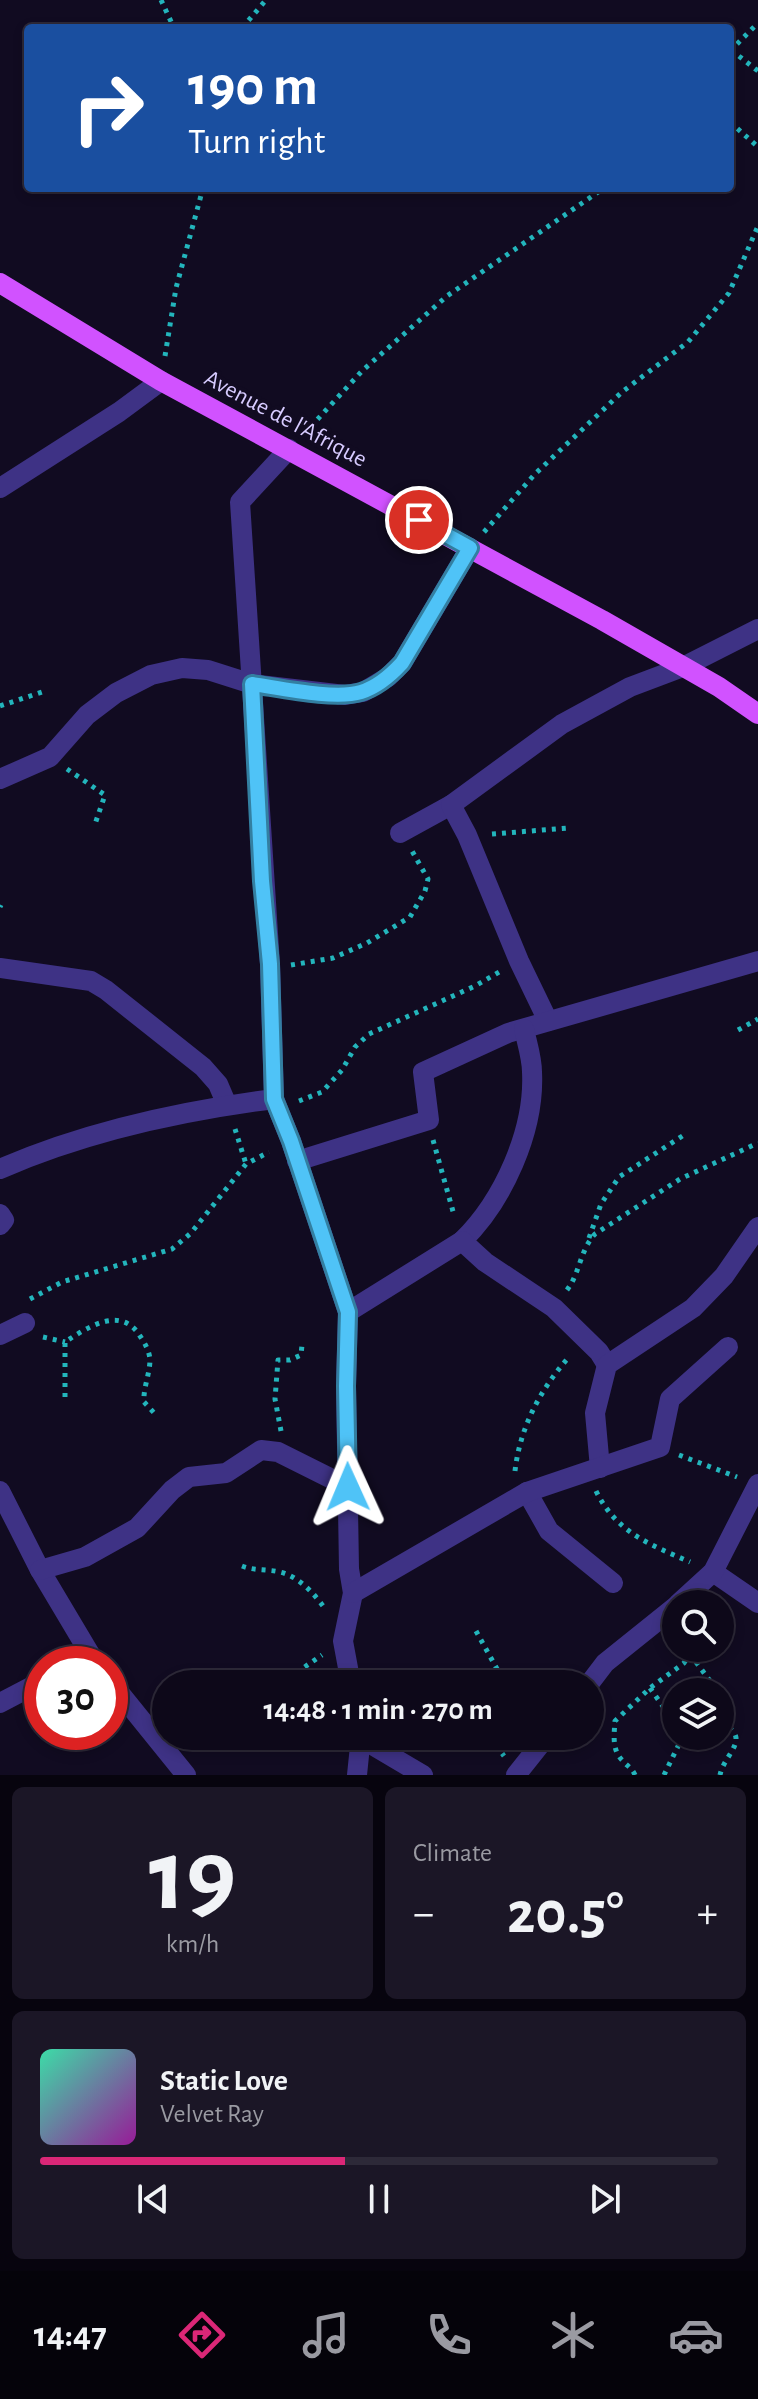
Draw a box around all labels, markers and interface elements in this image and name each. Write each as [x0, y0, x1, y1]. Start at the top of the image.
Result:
icon: right [56, 56, 160, 160]
text: 190 m [188, 59, 318, 115]
text: Turn right [188, 124, 325, 160]
street label: Avenue de l'Afrique [200, 366, 371, 472]
pin [385, 486, 453, 554]
icon: arrive [397, 498, 441, 542]
position arrow [306, 1445, 390, 1529]
map controls [662, 1590, 734, 1750]
button: search [662, 1590, 734, 1662]
speed limit sign: 30 [24, 1646, 128, 1750]
button: layers [662, 1678, 734, 1750]
text: 14:48 · 1 min · 270 m [263, 1695, 493, 1725]
text: 19 [149, 1825, 236, 1929]
text: Climate [413, 1840, 492, 1866]
text: 20.5° [507, 1884, 624, 1944]
text: − [413, 1892, 434, 1936]
text: + [697, 1892, 718, 1936]
text: km/h [166, 1931, 219, 1957]
text: Static Love [160, 2066, 288, 2096]
text: Velvet Ray [160, 2101, 264, 2127]
icon: previous [131, 2177, 175, 2221]
icon: pause [357, 2177, 401, 2221]
icon: next [583, 2177, 627, 2221]
icon: directions [174, 2307, 230, 2363]
icon: music [298, 2307, 354, 2363]
icon: phone [421, 2307, 477, 2363]
icon: climate [545, 2307, 601, 2363]
icon: car [668, 2307, 724, 2363]
text: 14:47 [34, 2317, 107, 2353]

